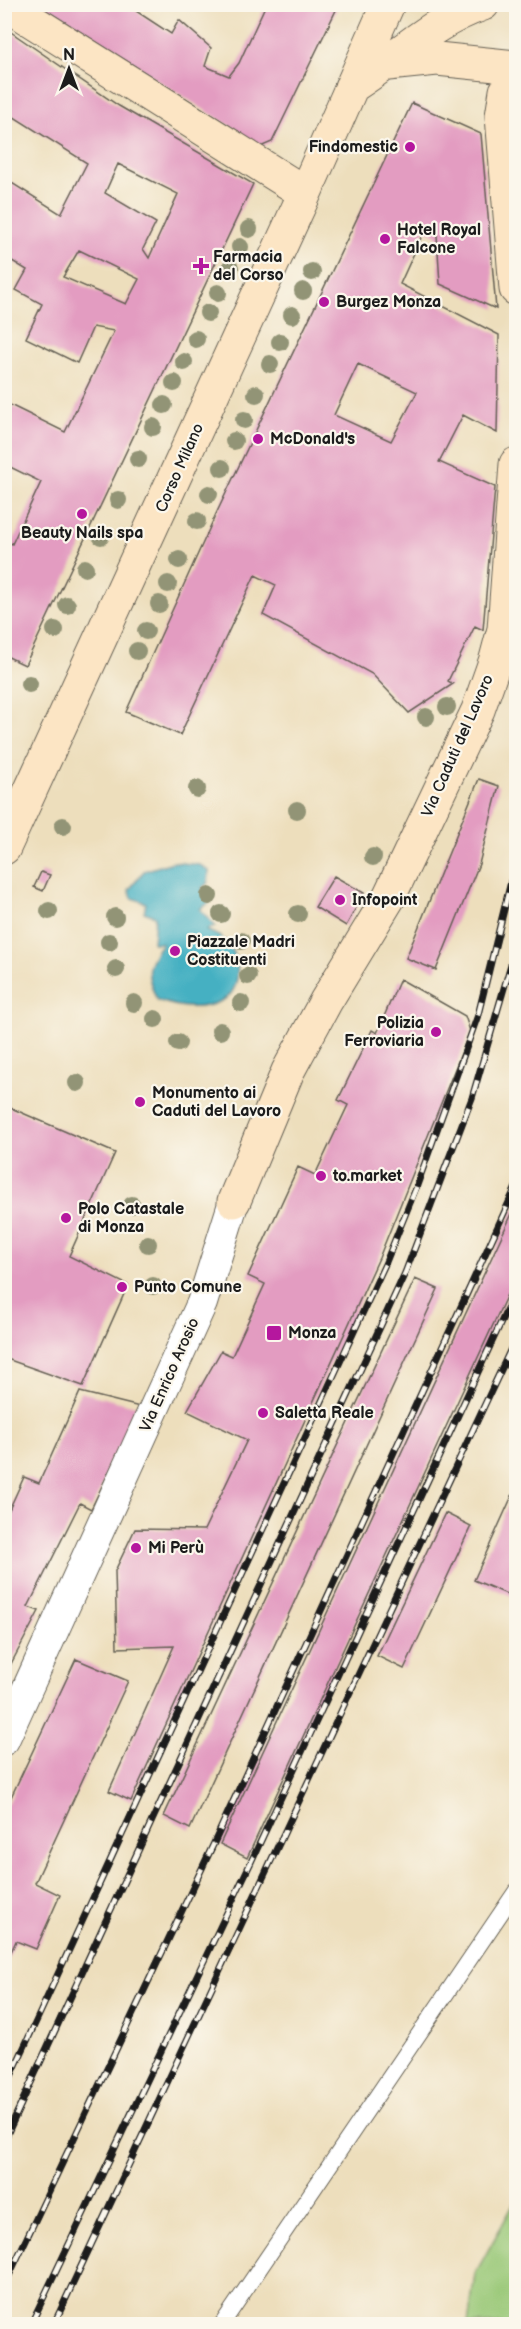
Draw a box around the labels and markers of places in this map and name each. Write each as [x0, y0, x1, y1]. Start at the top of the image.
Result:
place label: Findomestic [309, 138, 398, 157]
marker: Findomestic [403, 140, 417, 154]
place label: Hotel Royal Falcone [397, 221, 481, 258]
marker: Hotel Royal Falcone [378, 232, 392, 246]
place label: Farmacia del Corso [213, 248, 284, 285]
marker: Farmacia del Corso [194, 259, 208, 273]
place label: Burgez Monza [336, 293, 441, 312]
marker: Burgez Monza [317, 295, 331, 309]
place label: McDonald's [270, 430, 355, 449]
marker: McDonald's [251, 432, 265, 446]
marker: Beauty Nails spa [75, 507, 89, 521]
place label: Beauty Nails spa [21, 524, 143, 543]
place label: Infopoint [352, 891, 418, 910]
marker: Infopoint [333, 893, 347, 907]
place label: Piazzale Madri Costituenti [187, 933, 295, 970]
marker: Piazzale Madri Costituenti [168, 944, 182, 958]
place label: Polizia Ferroviaria [344, 1014, 424, 1051]
marker: Polizia Ferroviaria [429, 1025, 443, 1039]
place label: Monumento ai Caduti del Lavoro [152, 1084, 281, 1121]
marker: Monumento ai Caduti del Lavoro [133, 1095, 147, 1109]
place label: to.market [332, 1167, 403, 1186]
marker: to.market [314, 1169, 328, 1183]
place label: Polo Catastale di Monza [78, 1200, 184, 1237]
marker: Polo Catastale di Monza [59, 1211, 73, 1225]
place label: Punto Comune [134, 1278, 242, 1297]
marker: Punto Comune [115, 1280, 129, 1294]
marker: Monza [265, 1324, 283, 1342]
place label: Monza [288, 1324, 337, 1343]
place label: Saletta Reale [275, 1404, 374, 1423]
marker: Saletta Reale [256, 1406, 270, 1420]
place label: Mi Perù [148, 1539, 204, 1558]
marker: Mi Perù [129, 1541, 143, 1555]

